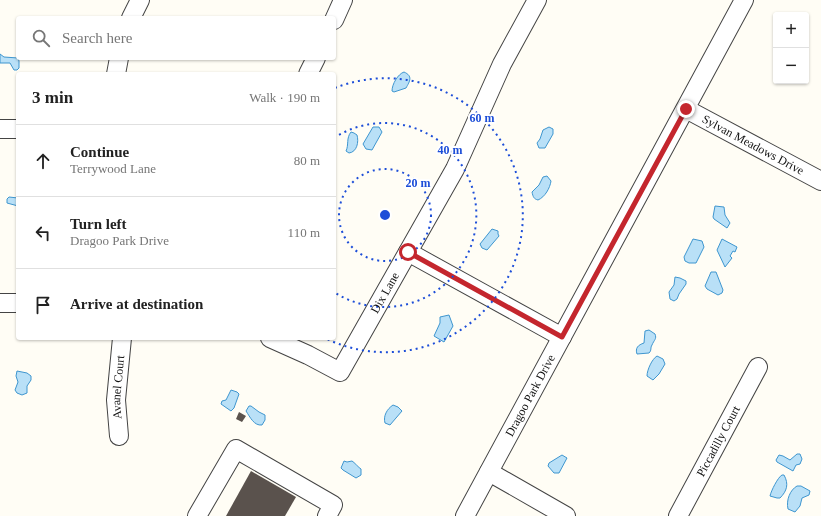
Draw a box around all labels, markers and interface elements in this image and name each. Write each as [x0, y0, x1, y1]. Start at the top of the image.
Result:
map controls [773, 12, 809, 84]
button: + [773, 12, 809, 48]
search box [16, 16, 336, 60]
icon: search [30, 27, 52, 49]
text: Search here [62, 30, 132, 46]
button: − [773, 48, 809, 84]
text: 3 min [32, 88, 73, 107]
text: Walk · 190 m [249, 90, 320, 105]
route end [677, 100, 695, 118]
text: 60 m [470, 111, 495, 125]
street label: Sylvan Meadows Drive [700, 112, 806, 178]
text: 40 m [438, 143, 463, 157]
text: Continue [70, 144, 129, 160]
icon: ahead [32, 150, 54, 172]
text: 80 m [294, 153, 320, 168]
text: Terrywood Lane [70, 161, 156, 176]
text: 20 m [406, 176, 431, 190]
centre of rings [378, 208, 392, 222]
text: Turn left [70, 216, 127, 232]
icon: left [32, 222, 54, 244]
text: 110 m [288, 225, 320, 240]
text: Dragoo Park Drive [70, 233, 169, 248]
route start [399, 243, 417, 261]
street label: Dix Lane [368, 270, 402, 316]
icon: arrive [32, 294, 54, 316]
text: Arrive at destination [70, 296, 203, 312]
street label: Dragoo Park Drive [502, 352, 558, 439]
street label: Avanel Court [109, 354, 127, 420]
street label: Piccadilly Court [693, 403, 743, 479]

